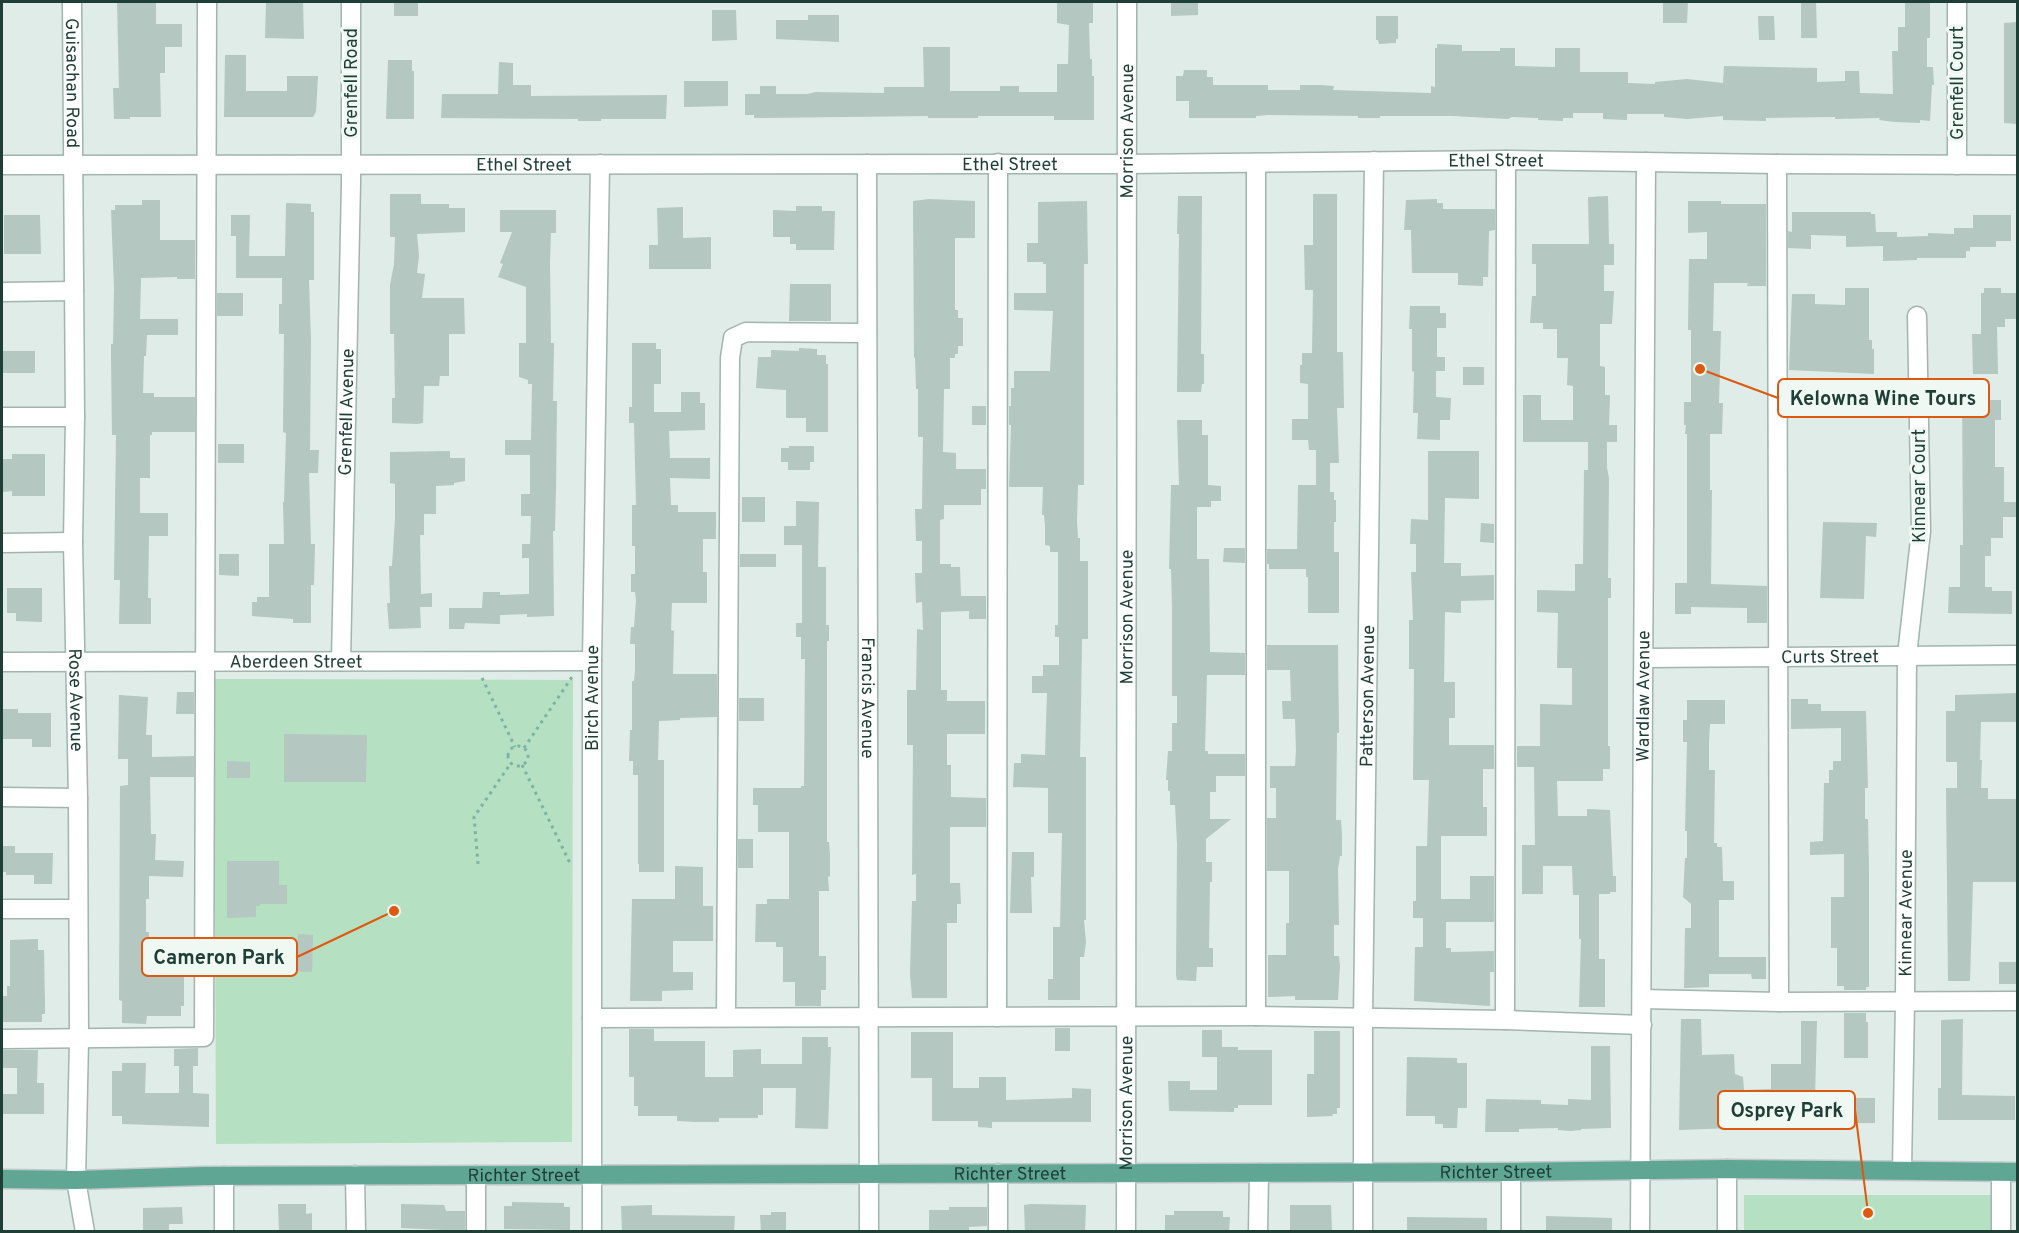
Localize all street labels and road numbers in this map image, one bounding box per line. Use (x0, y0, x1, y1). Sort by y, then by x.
street label: Guisachan Road (59, 18, 83, 148)
street label: Grenfell Court (1947, 26, 1970, 140)
street label: Grenfell Road (341, 28, 364, 138)
street label: Morrison Avenue (1117, 63, 1140, 199)
street label: Ethel Street (1448, 150, 1544, 174)
street label: Ethel Street (476, 154, 572, 178)
street label: Ethel Street (962, 154, 1058, 177)
street label: Grenfell Avenue (335, 348, 361, 476)
street label: Kinnear Court (1909, 429, 1932, 543)
street label: Morrison Avenue (1116, 549, 1140, 685)
street label: Patterson Avenue (1356, 625, 1381, 767)
street label: Wardlaw Avenue (1633, 630, 1656, 762)
street label: Francis Avenue (855, 637, 878, 759)
street label: Birch Avenue (582, 645, 605, 751)
street label: Curts Street (1781, 646, 1879, 670)
street label: Rose Avenue (62, 648, 87, 752)
street label: Aberdeen Street (229, 651, 363, 675)
street label: Kinnear Avenue (1895, 849, 1919, 977)
street label: Morrison Avenue (1116, 1035, 1139, 1171)
street label: Richter Street (1439, 1161, 1553, 1185)
street label: Richter Street (953, 1163, 1066, 1187)
street label: Richter Street (467, 1165, 580, 1188)

